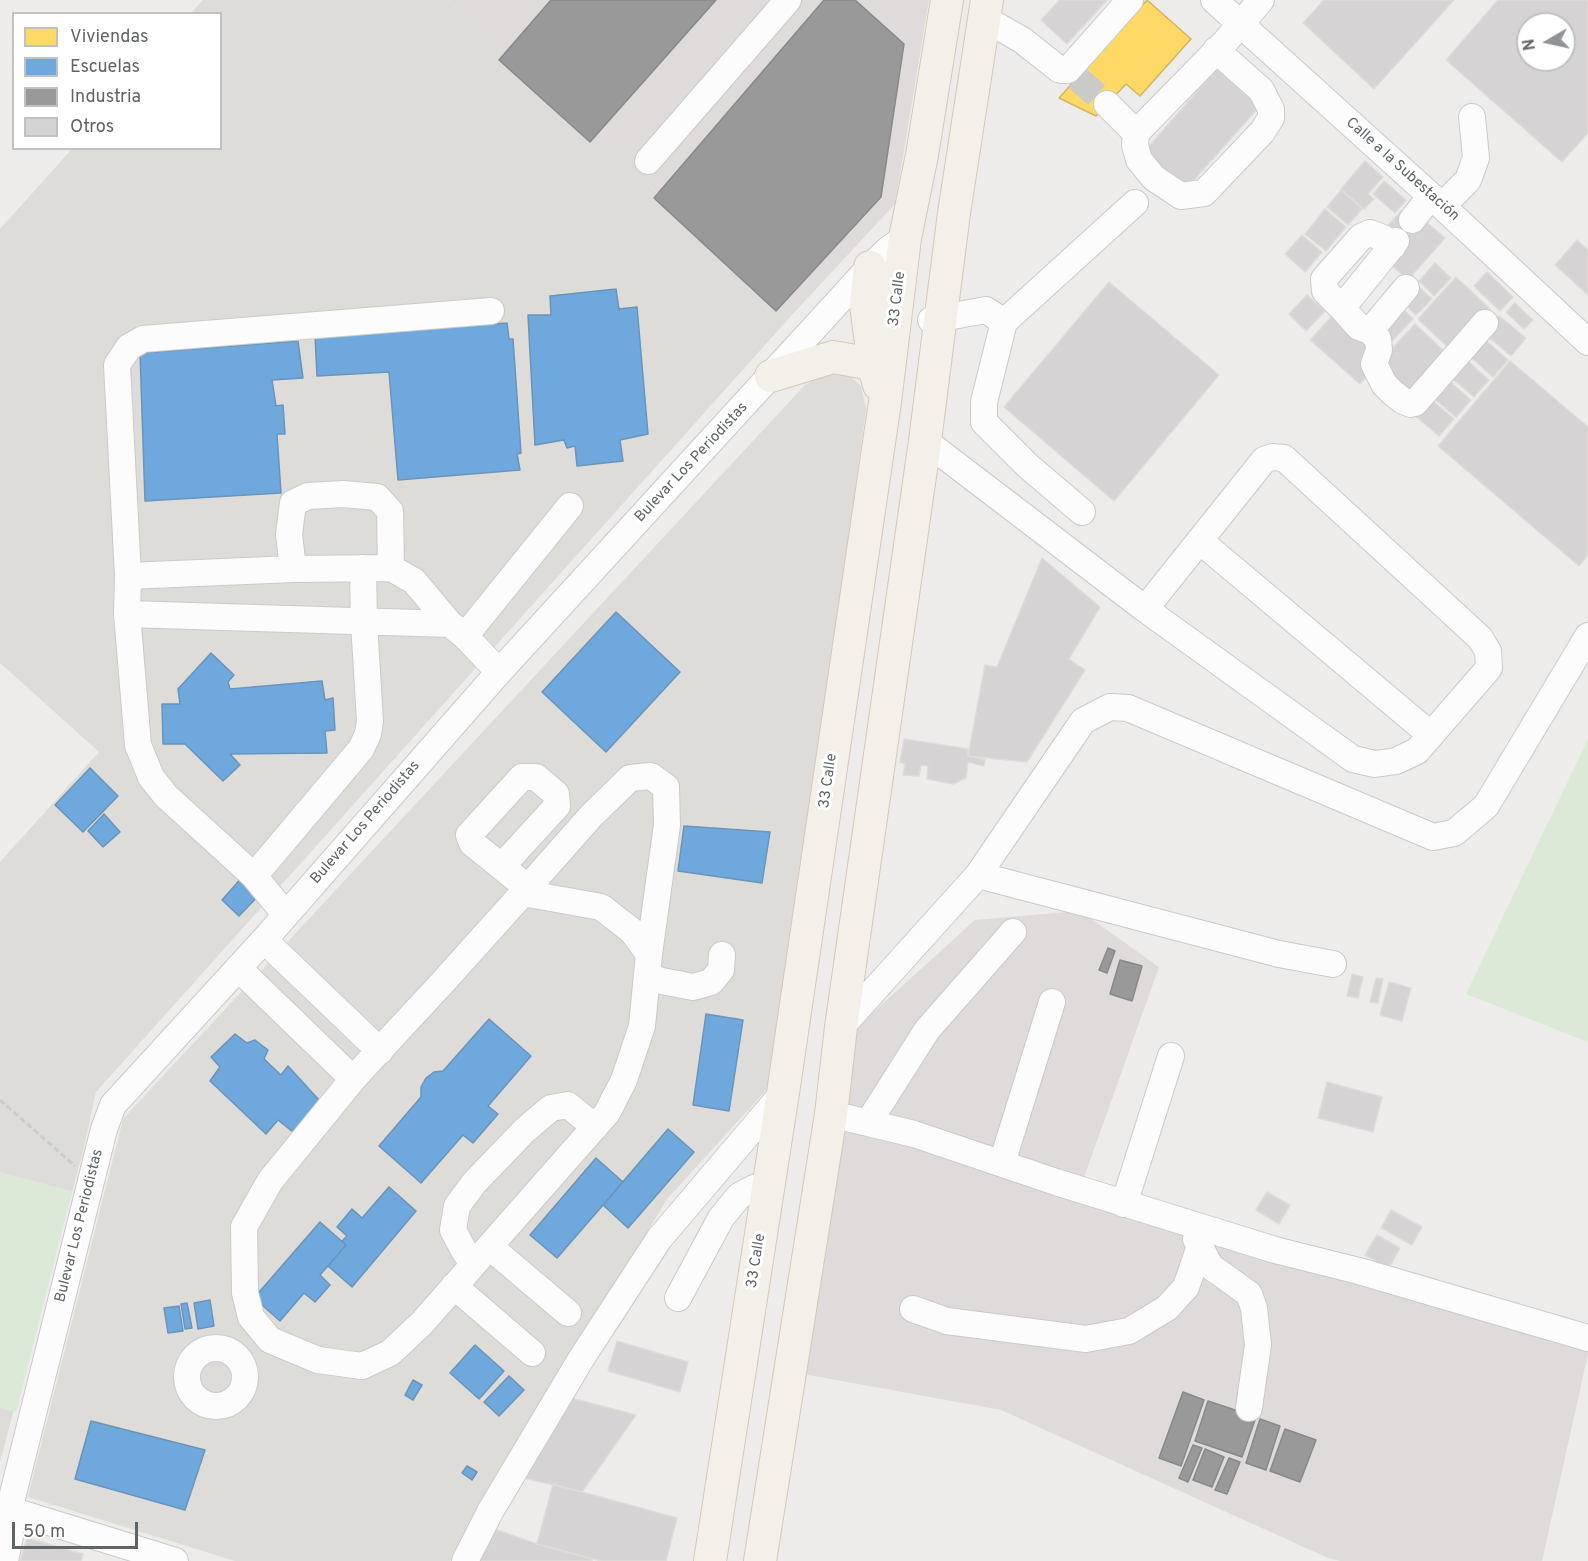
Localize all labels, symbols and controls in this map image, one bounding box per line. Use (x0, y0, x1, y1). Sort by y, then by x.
legend (12, 12, 222, 150)
north arrow (1516, 12, 1576, 72)
text: Viviendas (70, 26, 148, 49)
text: N (1519, 37, 1541, 52)
text: Escuelas (70, 56, 140, 79)
text: Industria (70, 86, 141, 109)
street label: Calle a la Subestación (1342, 114, 1462, 226)
text: Otros (70, 116, 114, 139)
street label: 33 Calle (886, 271, 910, 327)
street label: Bulevar Los Periodistas (632, 399, 752, 527)
street label: 33 Calle (816, 752, 842, 810)
street label: Bulevar Los Periodistas (308, 758, 424, 888)
street label: Bulevar Los Periodistas (52, 1147, 108, 1305)
street label: 33 Calle (744, 1232, 770, 1290)
scale bar (15, 1510, 141, 1548)
text: 50 m (23, 1521, 65, 1544)

